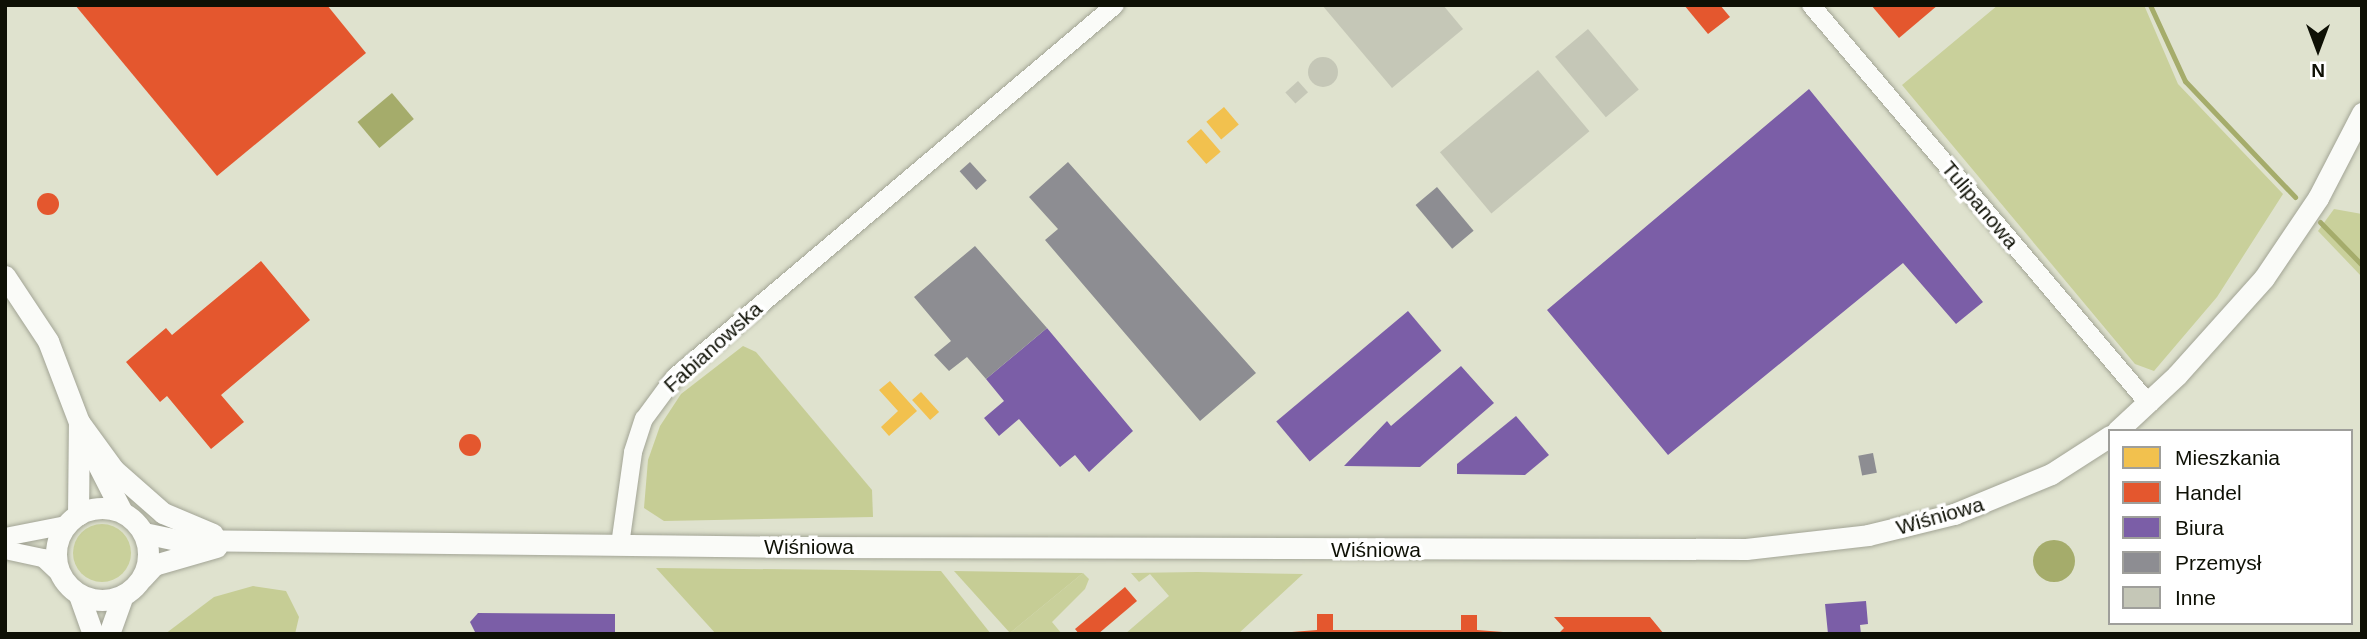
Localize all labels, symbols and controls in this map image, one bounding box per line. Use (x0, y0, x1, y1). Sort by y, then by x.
north arrow (2283, 14, 2353, 84)
text: N (2311, 60, 2325, 81)
street label: Tulipanowa (1936, 156, 2024, 254)
street label: Fabianowska (659, 296, 767, 398)
legend (2108, 429, 2353, 625)
text: Mieszkania (2175, 446, 2280, 469)
text: Handel (2175, 481, 2242, 504)
street label: Wiśniowa (1893, 492, 1987, 540)
text: Biura (2175, 516, 2224, 539)
street label: Wiśniowa (764, 534, 854, 560)
street label: Wiśniowa (1331, 537, 1421, 563)
text: Przemysł (2175, 551, 2261, 574)
text: Inne (2175, 586, 2216, 609)

